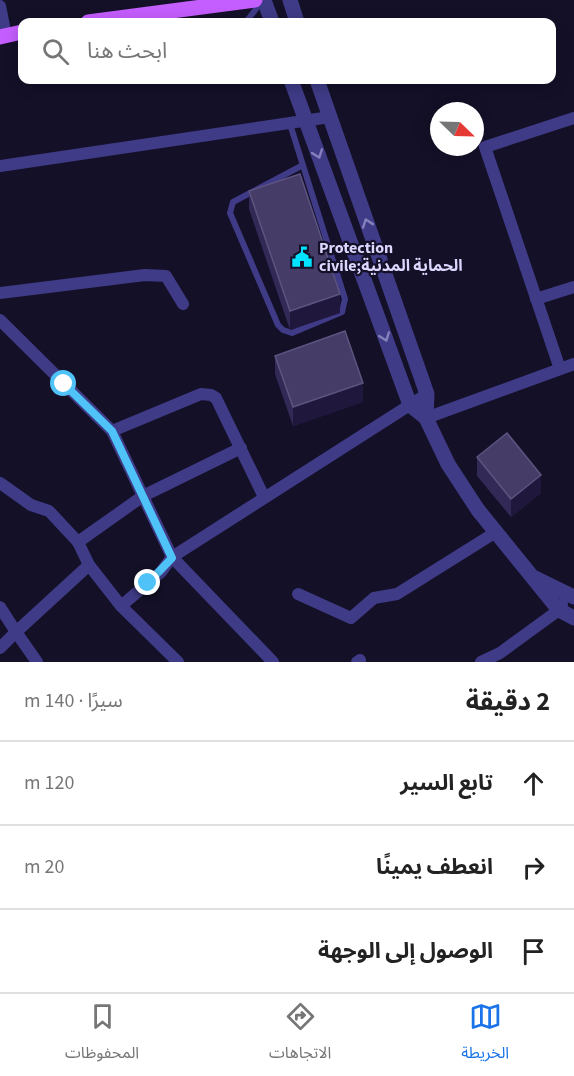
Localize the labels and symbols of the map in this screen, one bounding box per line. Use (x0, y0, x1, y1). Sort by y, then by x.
north arrow (430, 102, 484, 156)
one-way arrow (310, 149, 323, 159)
one-way arrow (362, 218, 375, 229)
place label: Protection civile;الحماية المدنية (319, 237, 463, 277)
public building icon: Protection civile;الحماية المدنية (290, 245, 314, 269)
one-way arrow (378, 332, 391, 342)
route start (50, 370, 76, 396)
route end (134, 569, 160, 595)

